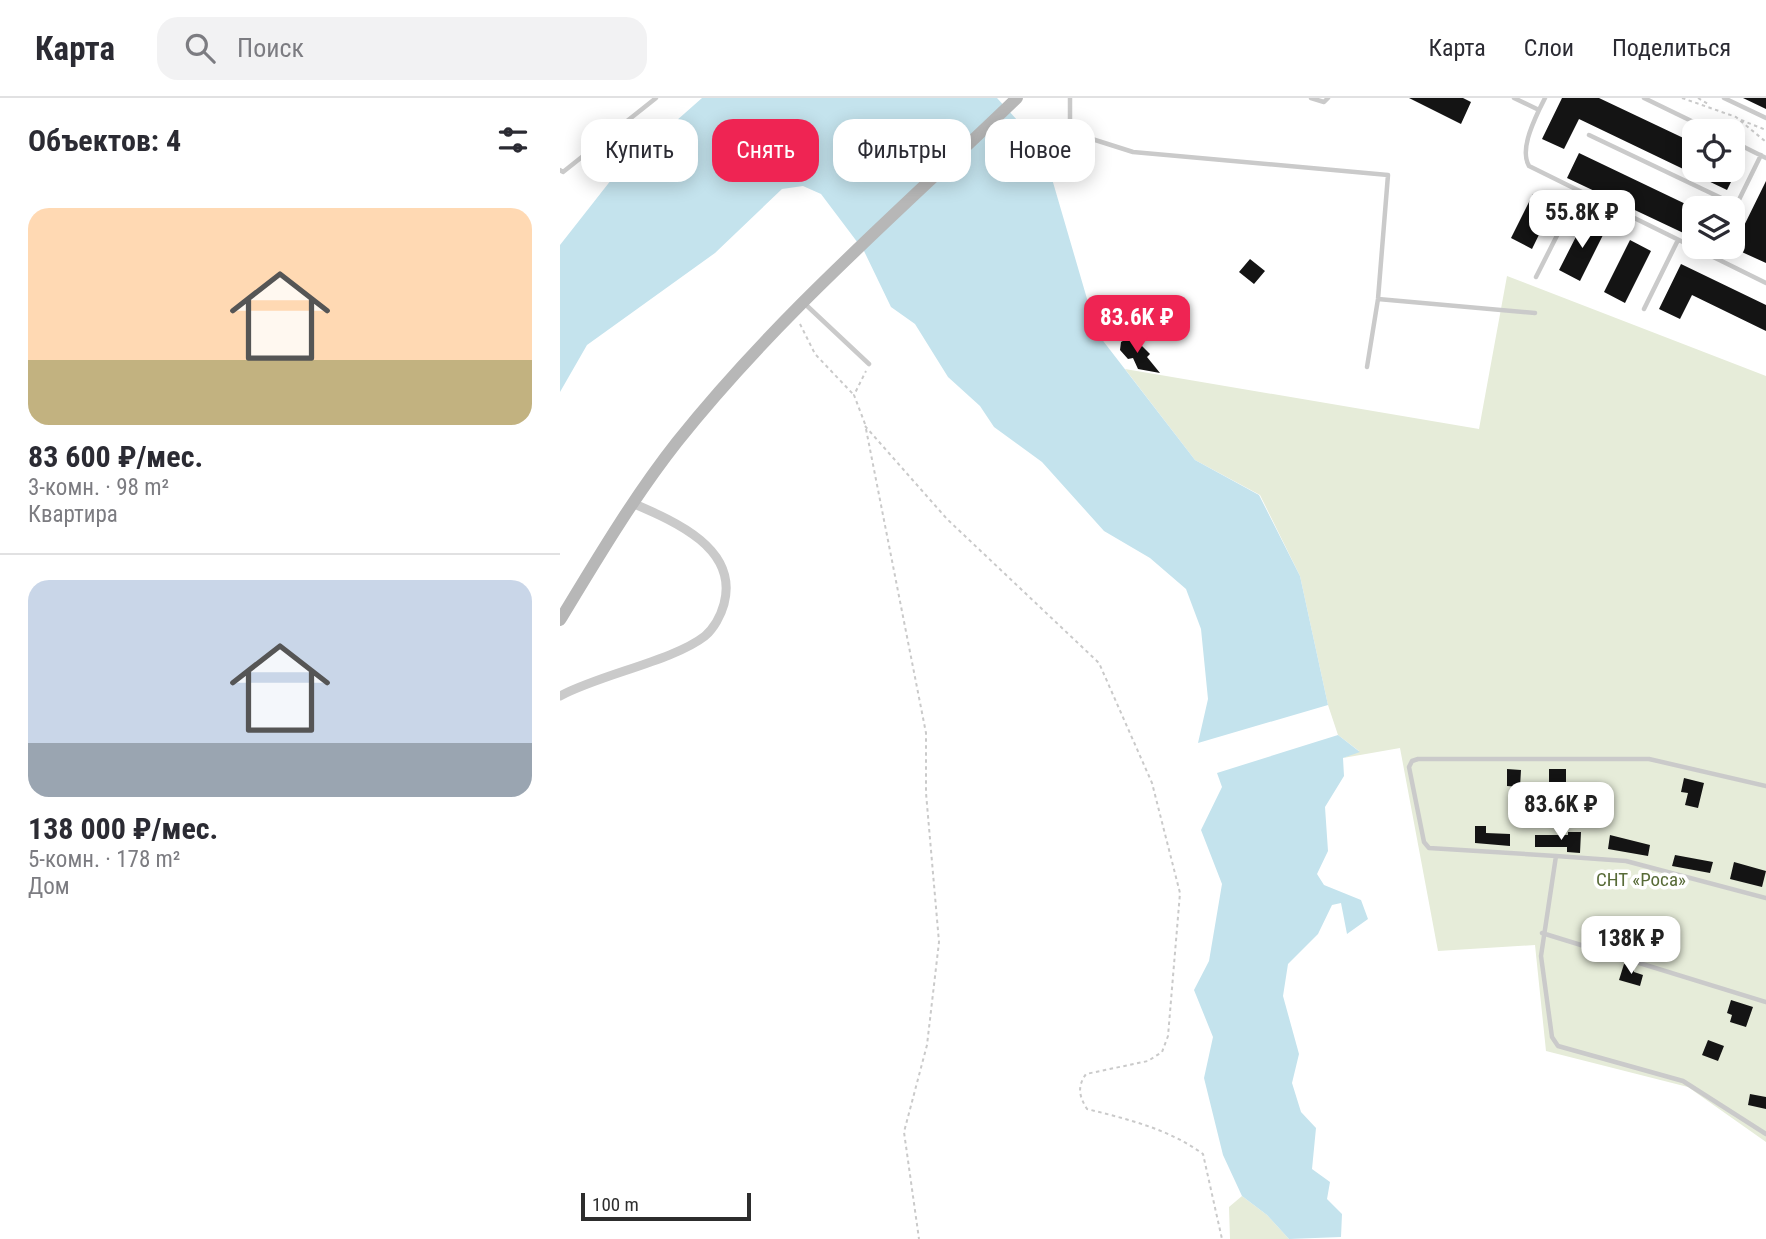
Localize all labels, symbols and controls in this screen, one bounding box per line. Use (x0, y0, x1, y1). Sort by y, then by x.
search box (157, 17, 647, 80)
text: Карта (35, 29, 115, 68)
icon: search (181, 29, 219, 67)
text: Поиск (237, 33, 304, 63)
text: Карта (1428, 34, 1486, 62)
text: Слои (1524, 34, 1574, 62)
text: Поделиться (1612, 34, 1731, 62)
chip: Купить (581, 119, 698, 182)
chip: Снять (712, 119, 819, 182)
chip: Фильтры (833, 119, 971, 182)
chip: Новое (985, 119, 1095, 182)
map controls (1682, 119, 1745, 259)
button: locate (1682, 119, 1745, 182)
icon: filters (494, 121, 532, 159)
text: Объектов: 4 (28, 123, 181, 158)
pin: 55.8K ₽ (1517, 190, 1647, 250)
button: layers (1682, 196, 1745, 259)
text: 55.8K ₽ (1545, 199, 1619, 226)
icon: home (217, 253, 343, 379)
pin: 83.6K ₽ (1072, 296, 1202, 355)
text: 83.6K ₽ (1100, 304, 1174, 331)
text: 83 600 ₽/мес. (28, 439, 203, 474)
text: 3-комн. · 98 m² (28, 474, 169, 501)
text: Квартира (28, 501, 118, 528)
icon: home (217, 625, 343, 751)
pin: 83.6K ₽ (1496, 782, 1626, 842)
text: 83.6K ₽ (1524, 791, 1598, 818)
text: 138 000 ₽/мес. (28, 811, 218, 846)
text: 5-комн. · 178 m² (28, 846, 180, 873)
park label: СНТ «Роса» (1596, 868, 1686, 891)
text: Дом (28, 873, 70, 900)
pin: 138K ₽ (1574, 916, 1688, 976)
text: 138K ₽ (1597, 925, 1665, 952)
scale bar (581, 1190, 751, 1222)
text: 100 m (592, 1193, 639, 1216)

